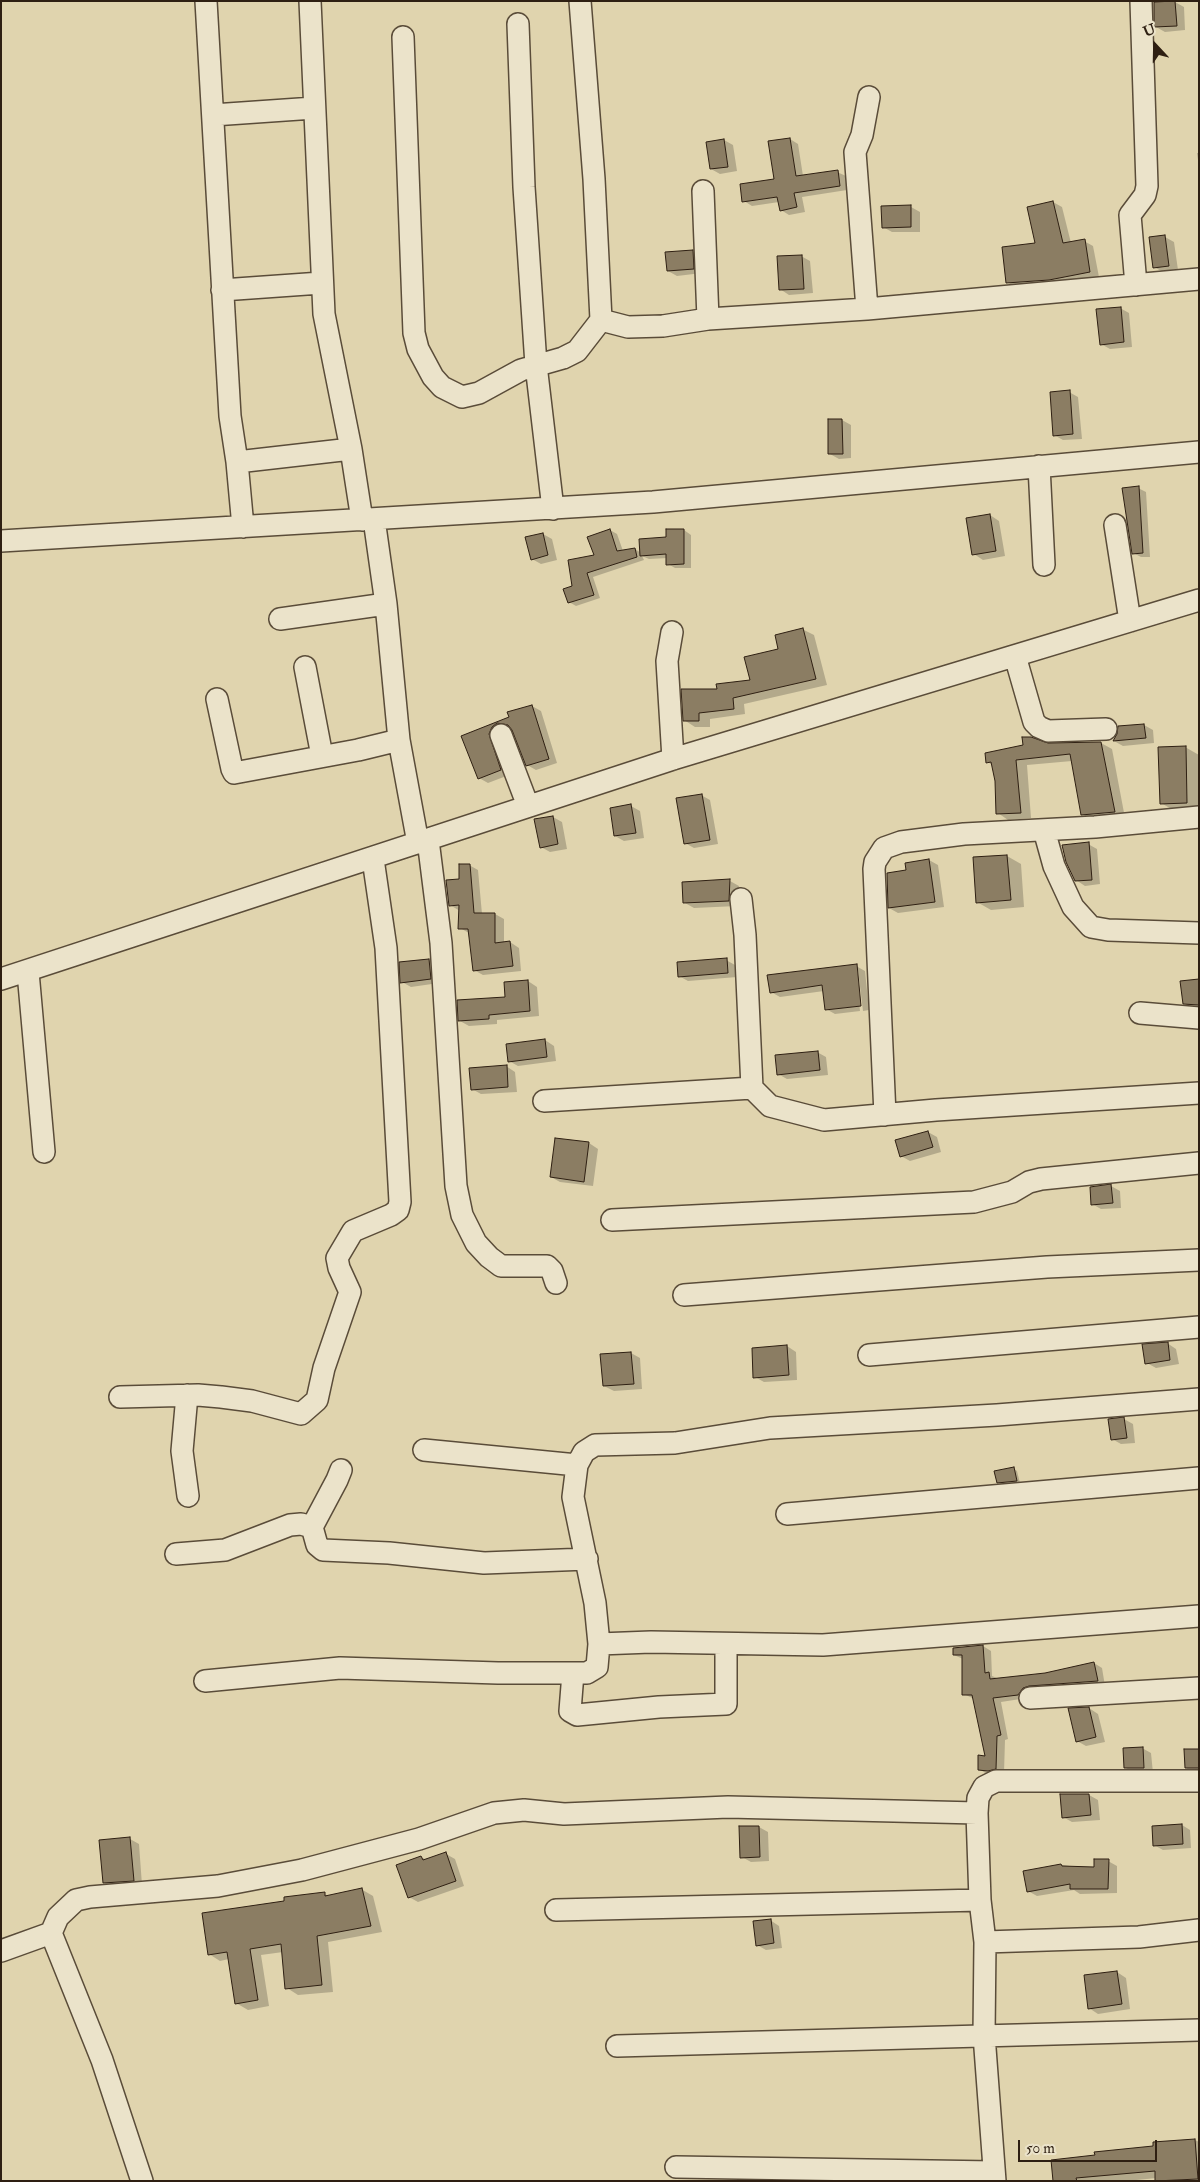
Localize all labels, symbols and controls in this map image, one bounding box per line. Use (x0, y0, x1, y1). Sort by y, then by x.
north arrow (1130, 20, 1180, 70)
text: U (1141, 20, 1158, 41)
scale bar (1020, 2130, 1159, 2162)
text: 50 m (1026, 2139, 1055, 2158)

